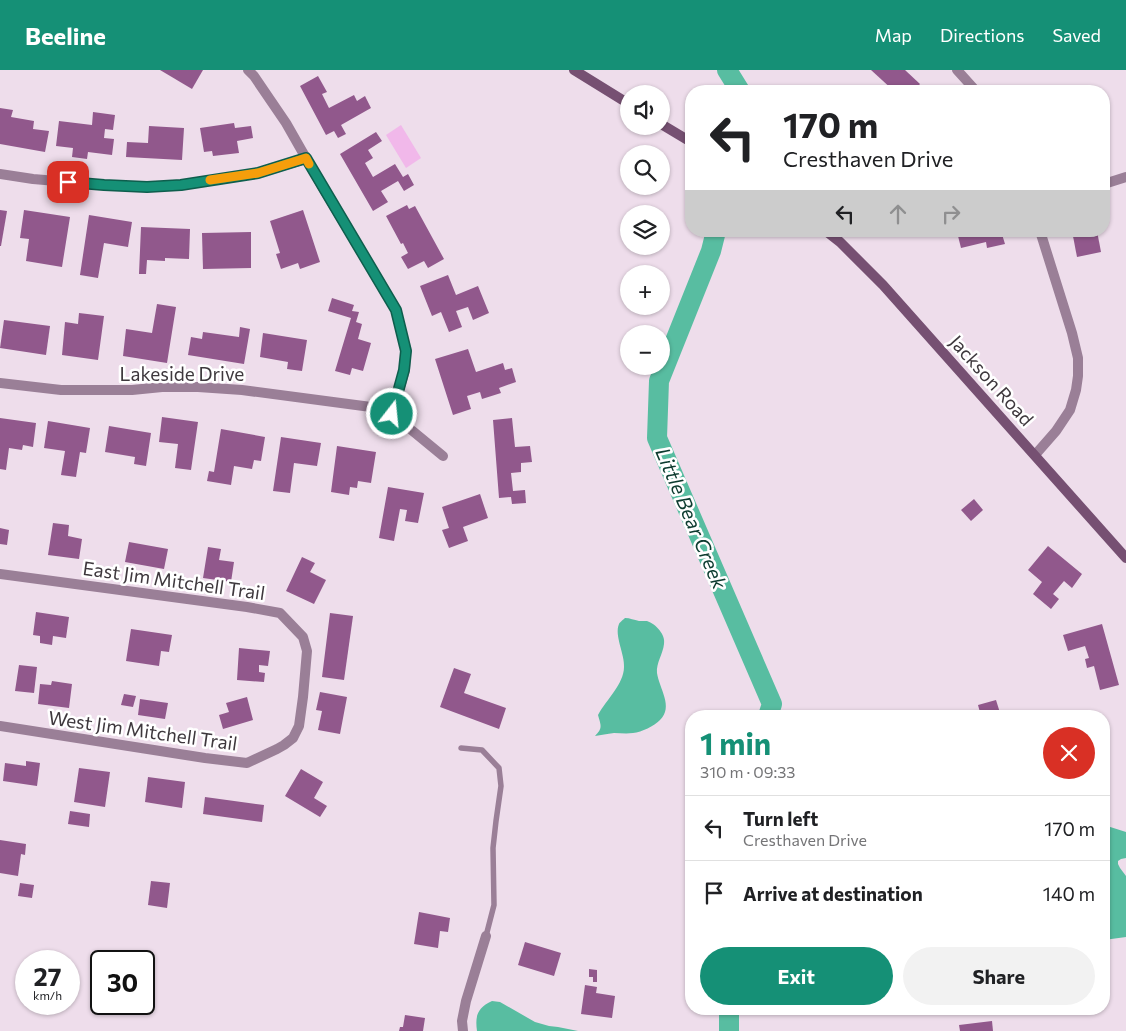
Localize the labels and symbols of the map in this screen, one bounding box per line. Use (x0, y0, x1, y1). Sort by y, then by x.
pin (47, 161, 89, 203)
street label: Jackson Road (945, 330, 1039, 430)
street label: Lakeside Drive (120, 362, 244, 385)
position arrow (365, 387, 417, 439)
water label: Little Bear Creek (651, 444, 733, 593)
street label: East Jim Mitchell Trail (81, 556, 267, 604)
street label: West Jim Mitchell Trail (47, 705, 239, 755)
speed limit sign: 30 (90, 950, 155, 1015)

